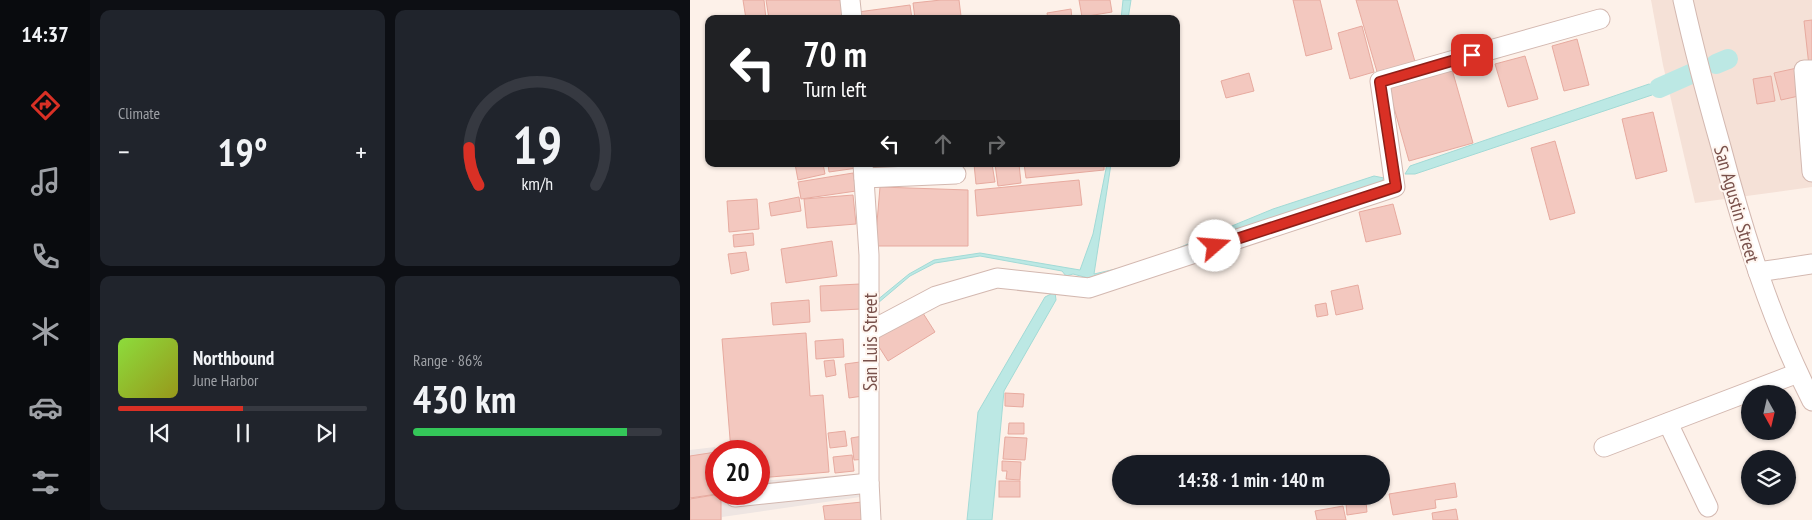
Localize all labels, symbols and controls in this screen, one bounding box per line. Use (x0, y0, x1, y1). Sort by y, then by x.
text: 14:37 (21, 20, 69, 48)
text: 70 m (803, 31, 867, 77)
pin (1451, 34, 1493, 76)
icon: left (720, 35, 785, 100)
icon: arrive (1458, 41, 1486, 69)
text: Turn left (803, 75, 867, 103)
icon: directions (28, 88, 63, 123)
text: Climate (118, 103, 160, 123)
text: 19 (513, 111, 562, 178)
text: 19° (217, 127, 268, 176)
icon: left (876, 130, 904, 158)
icon: ahead (929, 130, 957, 158)
icon: right (982, 130, 1010, 158)
text: − (118, 133, 130, 170)
text: + (355, 133, 367, 170)
street label: San Agustin Street (1709, 143, 1765, 266)
icon: music (28, 164, 63, 199)
text: km/h (522, 172, 553, 195)
position arrow (1188, 219, 1240, 271)
icon: phone (28, 239, 63, 274)
street label: San Luis Street (858, 292, 882, 391)
icon: climate (28, 314, 63, 349)
text: Northbound (193, 346, 274, 370)
text: Range · 86% (413, 350, 482, 370)
text: June Harbor (193, 370, 258, 390)
text: 430 km (413, 374, 516, 423)
north arrow (1741, 385, 1796, 440)
map controls (1741, 385, 1796, 505)
icon: car (28, 390, 63, 425)
icon: previous (146, 419, 174, 447)
icon: pause (229, 419, 257, 447)
icon: next (312, 419, 340, 447)
speed limit sign: 20 (705, 440, 770, 505)
button: layers (1741, 450, 1796, 505)
icon: filters (28, 465, 63, 500)
text: 14:38 · 1 min · 140 m (1178, 468, 1324, 492)

